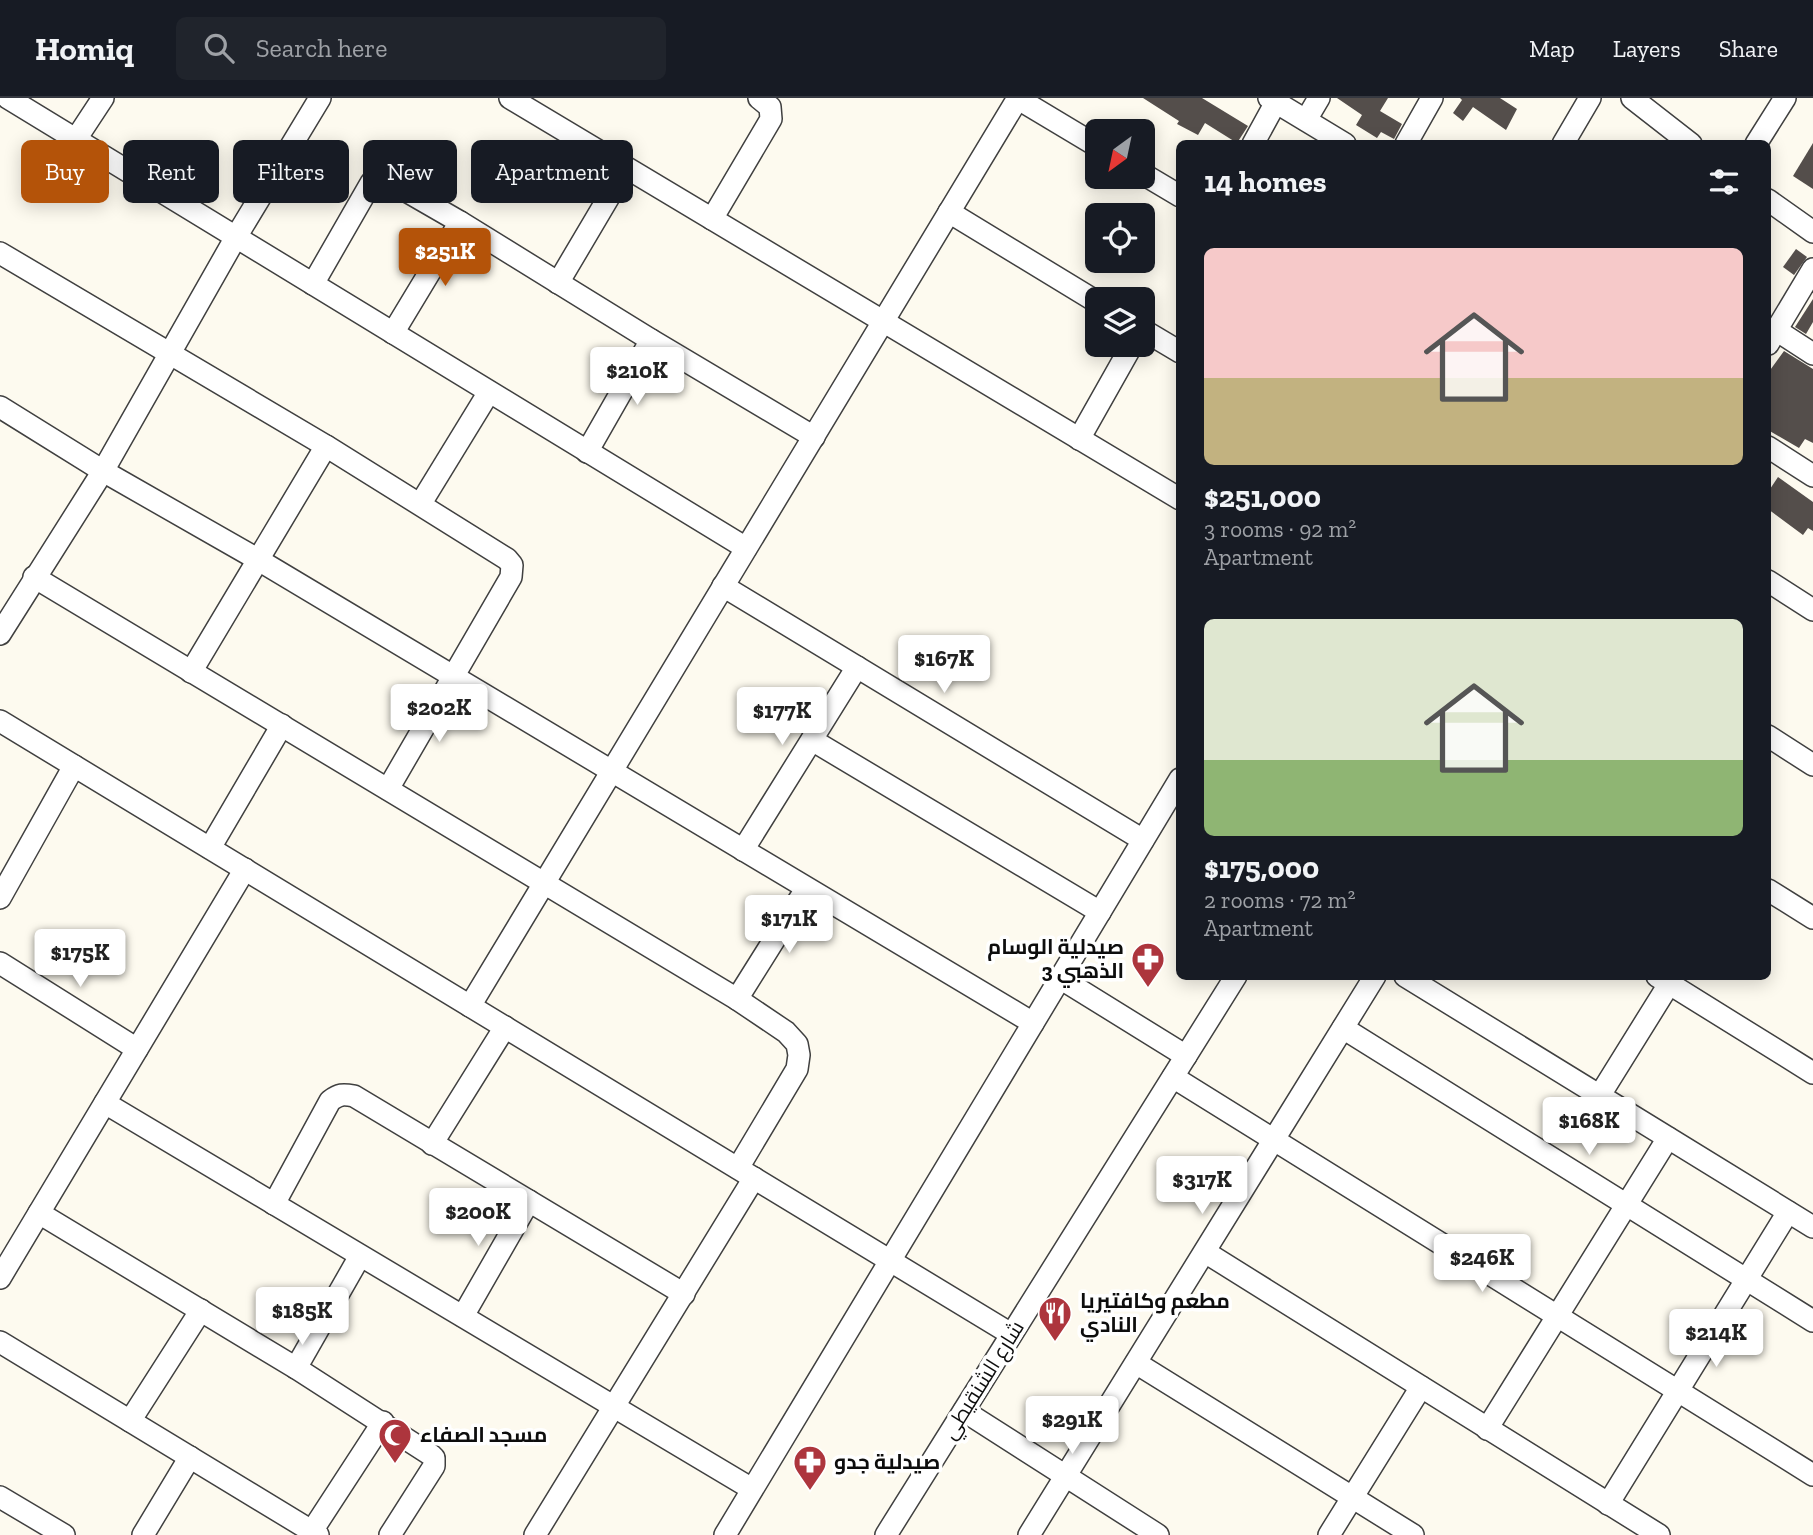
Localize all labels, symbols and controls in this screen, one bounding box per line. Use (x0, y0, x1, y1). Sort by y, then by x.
search box (176, 17, 666, 80)
text: Homiq (35, 29, 134, 68)
icon: search (200, 29, 238, 67)
text: Search here (256, 32, 387, 64)
text: Map (1529, 34, 1575, 63)
text: Layers (1613, 34, 1681, 63)
text: Share (1719, 34, 1778, 63)
north arrow (1085, 119, 1155, 189)
map controls (1085, 119, 1155, 357)
chip: Buy (21, 140, 109, 203)
chip: Rent (123, 140, 219, 203)
chip: Filters (233, 140, 349, 203)
chip: New (363, 140, 457, 203)
chip: Apartment (471, 140, 633, 203)
icon: filters (1705, 163, 1743, 201)
text: 14 homes (1204, 164, 1327, 200)
button: locate (1085, 203, 1155, 273)
pin: $251K (396, 228, 494, 288)
text: $251K (415, 237, 475, 265)
button: layers (1085, 287, 1155, 357)
icon: home (1411, 294, 1537, 420)
pin: $210K (588, 348, 686, 407)
text: $210K (606, 356, 668, 384)
text: $251,000 (1204, 479, 1321, 515)
text: 3 rooms · 92 m² (1204, 515, 1356, 543)
text: Apartment (1204, 543, 1313, 571)
pin: $167K (895, 636, 993, 695)
text: $167K (914, 644, 974, 672)
icon: home (1411, 665, 1537, 791)
pin: $202K (390, 684, 488, 744)
pin: $177K (733, 688, 831, 747)
text: $202K (407, 693, 471, 721)
text: $177K (753, 696, 811, 724)
text: $175,000 (1204, 850, 1319, 886)
text: 2 rooms · 72 m² (1204, 886, 1355, 914)
pin: $171K (740, 896, 838, 955)
text: $171K (761, 904, 817, 932)
text: Apartment (1204, 914, 1313, 942)
pin: $175K (31, 930, 129, 989)
place label: صيدلية الوسام الذهبي 3 (987, 934, 1124, 988)
text: $175K (50, 938, 110, 966)
pharmacy icon: صيدلية الوسام الذهبي 3 (1129, 940, 1167, 989)
pin: $168K (1540, 1098, 1638, 1157)
text: $168K (1559, 1106, 1619, 1134)
pin: $317K (1153, 1156, 1251, 1216)
text: $317K (1172, 1165, 1232, 1193)
pin: $200K (429, 1188, 527, 1248)
text: $200K (445, 1197, 511, 1225)
pin: $246K (1433, 1234, 1531, 1294)
text: $246K (1450, 1243, 1514, 1271)
pin: $185K (253, 1288, 351, 1347)
place label: مطعم وكافتيريا النادي (1080, 1288, 1230, 1342)
restaurant icon: مطعم وكافتيريا النادي (1036, 1294, 1074, 1343)
text: $185K (272, 1296, 332, 1324)
pin: $214K (1667, 1310, 1765, 1369)
street label: شارع الشنقيطي (936, 1316, 1032, 1446)
text: $214K (1685, 1318, 1747, 1346)
pin: $291K (1023, 1396, 1121, 1456)
text: $291K (1042, 1405, 1102, 1433)
mosque icon: مسجد الصفاء (376, 1416, 414, 1465)
place label: مسجد الصفاء (420, 1422, 547, 1447)
pharmacy icon: صيدلية جدو (791, 1443, 829, 1492)
place label: صيدلية جدو (834, 1449, 940, 1475)

